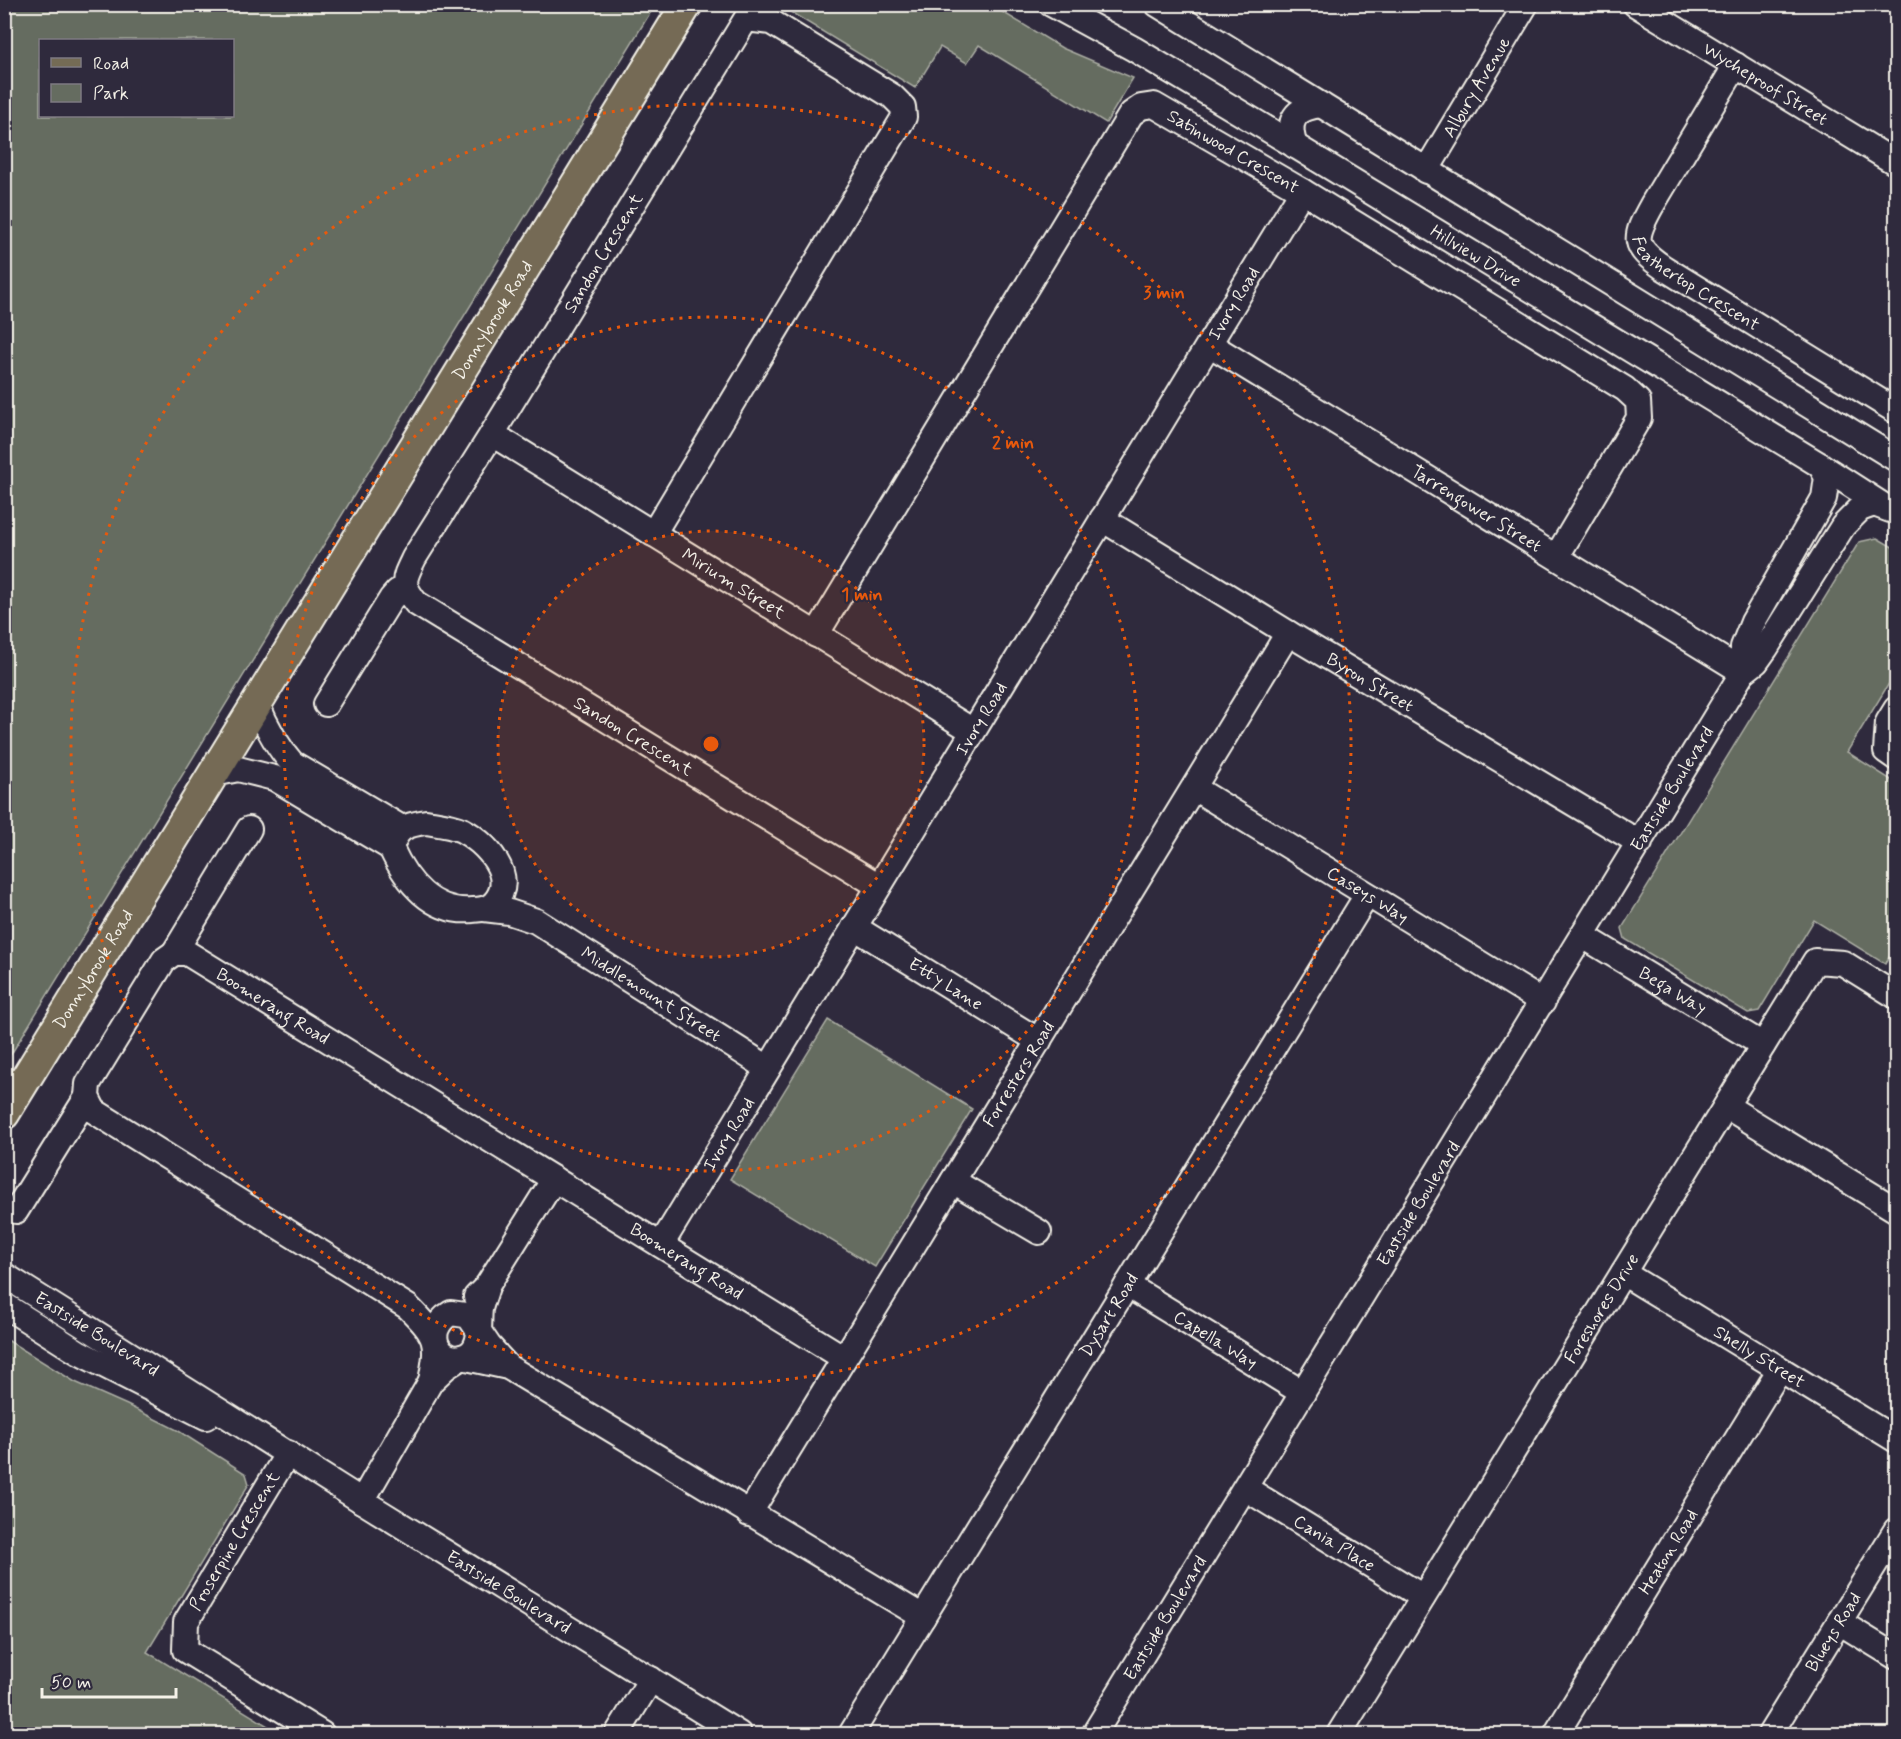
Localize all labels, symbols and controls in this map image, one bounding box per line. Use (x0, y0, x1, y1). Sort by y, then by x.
street label: Albury Avenue (1438, 33, 1517, 142)
street label: Wycheproof Street (1698, 37, 1832, 132)
legend (39, 39, 234, 117)
text: Road (93, 52, 129, 76)
text: Park (93, 82, 129, 106)
street label: Satinwood Crescent (1163, 104, 1303, 200)
street label: Sandon Crescent (559, 189, 649, 318)
street label: Hillview Drive (1425, 220, 1526, 294)
street label: Feathertop Crescent (1625, 235, 1764, 337)
street label: Donnybrook Road (447, 256, 539, 385)
street label: Ivory Road (1203, 263, 1266, 345)
text: 3 min (1143, 281, 1185, 305)
text: 2 min (992, 431, 1034, 455)
street label: Tarrengower Street (1406, 460, 1546, 559)
street label: Mirium Street (677, 543, 790, 625)
text: 1 min (841, 583, 883, 607)
street label: Byron Street (1322, 648, 1418, 718)
street label: Ivory Road (950, 678, 1013, 760)
street label: Sandon Crescent (569, 691, 697, 783)
street label: Eastside Boulevard (1625, 722, 1720, 856)
centre of rings (701, 734, 721, 754)
street label: Caseys Way (1322, 861, 1413, 930)
street label: Donnybrook Road (48, 905, 140, 1034)
street label: Middlemount Street (576, 941, 726, 1048)
street label: Etty Lane (904, 952, 987, 1017)
street label: Bega Way (1634, 961, 1711, 1021)
street label: Boomerang Road (211, 963, 334, 1051)
street label: Forresters Road (978, 1017, 1061, 1132)
street label: Ivory Road (698, 1093, 761, 1176)
street label: Eastside Boulevard (1372, 1137, 1467, 1271)
street label: Boomerang Road (625, 1218, 747, 1306)
street label: Foreshores Drive (1559, 1249, 1645, 1368)
street label: Dysart Road (1075, 1269, 1145, 1362)
street label: Eastside Boulevard (30, 1286, 163, 1383)
street label: Capella Way (1169, 1305, 1262, 1375)
street label: Shelly Street (1709, 1320, 1809, 1394)
street label: Proserpine Crescent (184, 1467, 286, 1615)
street label: Heaton Road (1633, 1505, 1704, 1599)
street label: Cania Place (1289, 1509, 1379, 1578)
street label: Eastside Boulevard (441, 1545, 575, 1640)
street label: Eastside Boulevard (1118, 1551, 1213, 1685)
street label: Blueys Road (1800, 1588, 1868, 1677)
scale bar (42, 1661, 176, 1699)
text: 50 m (51, 1671, 91, 1695)

